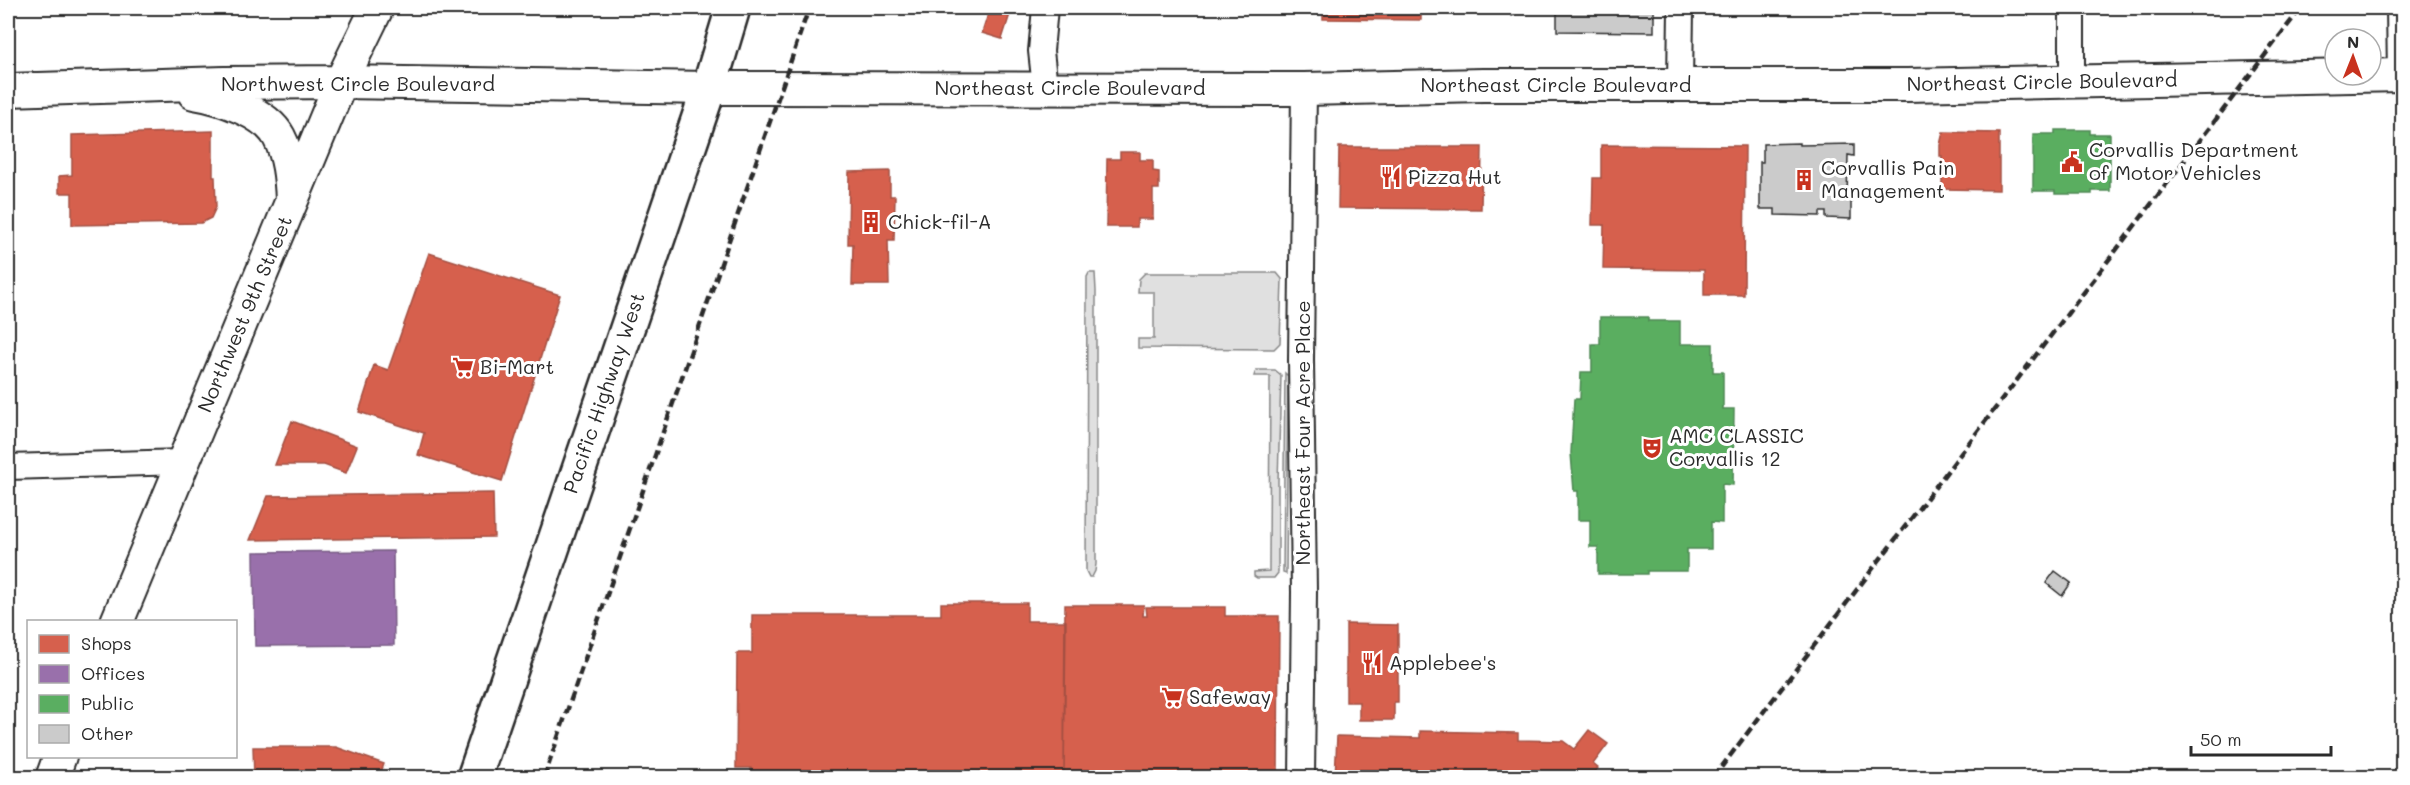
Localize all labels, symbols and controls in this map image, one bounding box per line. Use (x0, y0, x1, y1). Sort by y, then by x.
north arrow (2323, 27, 2383, 87)
text: N (2347, 31, 2360, 52)
street label: Northeast Circle Boulevard (1906, 66, 2178, 96)
street label: Northwest Circle Boulevard (221, 70, 495, 96)
street label: Northeast Circle Boulevard (1421, 71, 1691, 97)
street label: Northeast Circle Boulevard (935, 74, 1205, 100)
place label: Corvallis Department of Motor Vehicles (2089, 136, 2298, 185)
public building icon: Corvallis Department of Motor Vehicles (2060, 150, 2084, 174)
place label: Corvallis Pain Management (1821, 154, 1954, 203)
place label: Pizza Hut (1408, 163, 1501, 189)
restaurant icon: Pizza Hut (1379, 165, 1403, 189)
building icon: Corvallis Pain Management (1792, 168, 1816, 192)
place label: Chick-fil-A (888, 208, 992, 234)
building icon: Chick-fil-A (859, 210, 883, 234)
street label: Northwest 9th Street (191, 211, 297, 416)
street label: Pacific Highway West (556, 289, 650, 497)
street label: Northeast Four Acre Place (1289, 300, 1315, 566)
place label: Bi-Mart (480, 353, 554, 379)
supermarket icon: Bi-Mart (451, 355, 475, 379)
place label: AMC CLASSIC Corvallis 12 (1669, 422, 1804, 471)
theatre icon: AMC CLASSIC Corvallis 12 (1640, 436, 1664, 460)
legend (27, 620, 237, 758)
text: Shops (81, 631, 132, 655)
place label: Applebee's (1389, 649, 1497, 675)
restaurant icon: Applebee's (1360, 651, 1384, 675)
text: Offices (81, 661, 145, 685)
place label: Safeway (1189, 683, 1271, 709)
supermarket icon: Safeway (1160, 685, 1184, 709)
text: Public (81, 691, 134, 715)
scale bar (2191, 719, 2330, 757)
text: Other (81, 721, 134, 745)
text: 50 m (2200, 727, 2242, 751)

